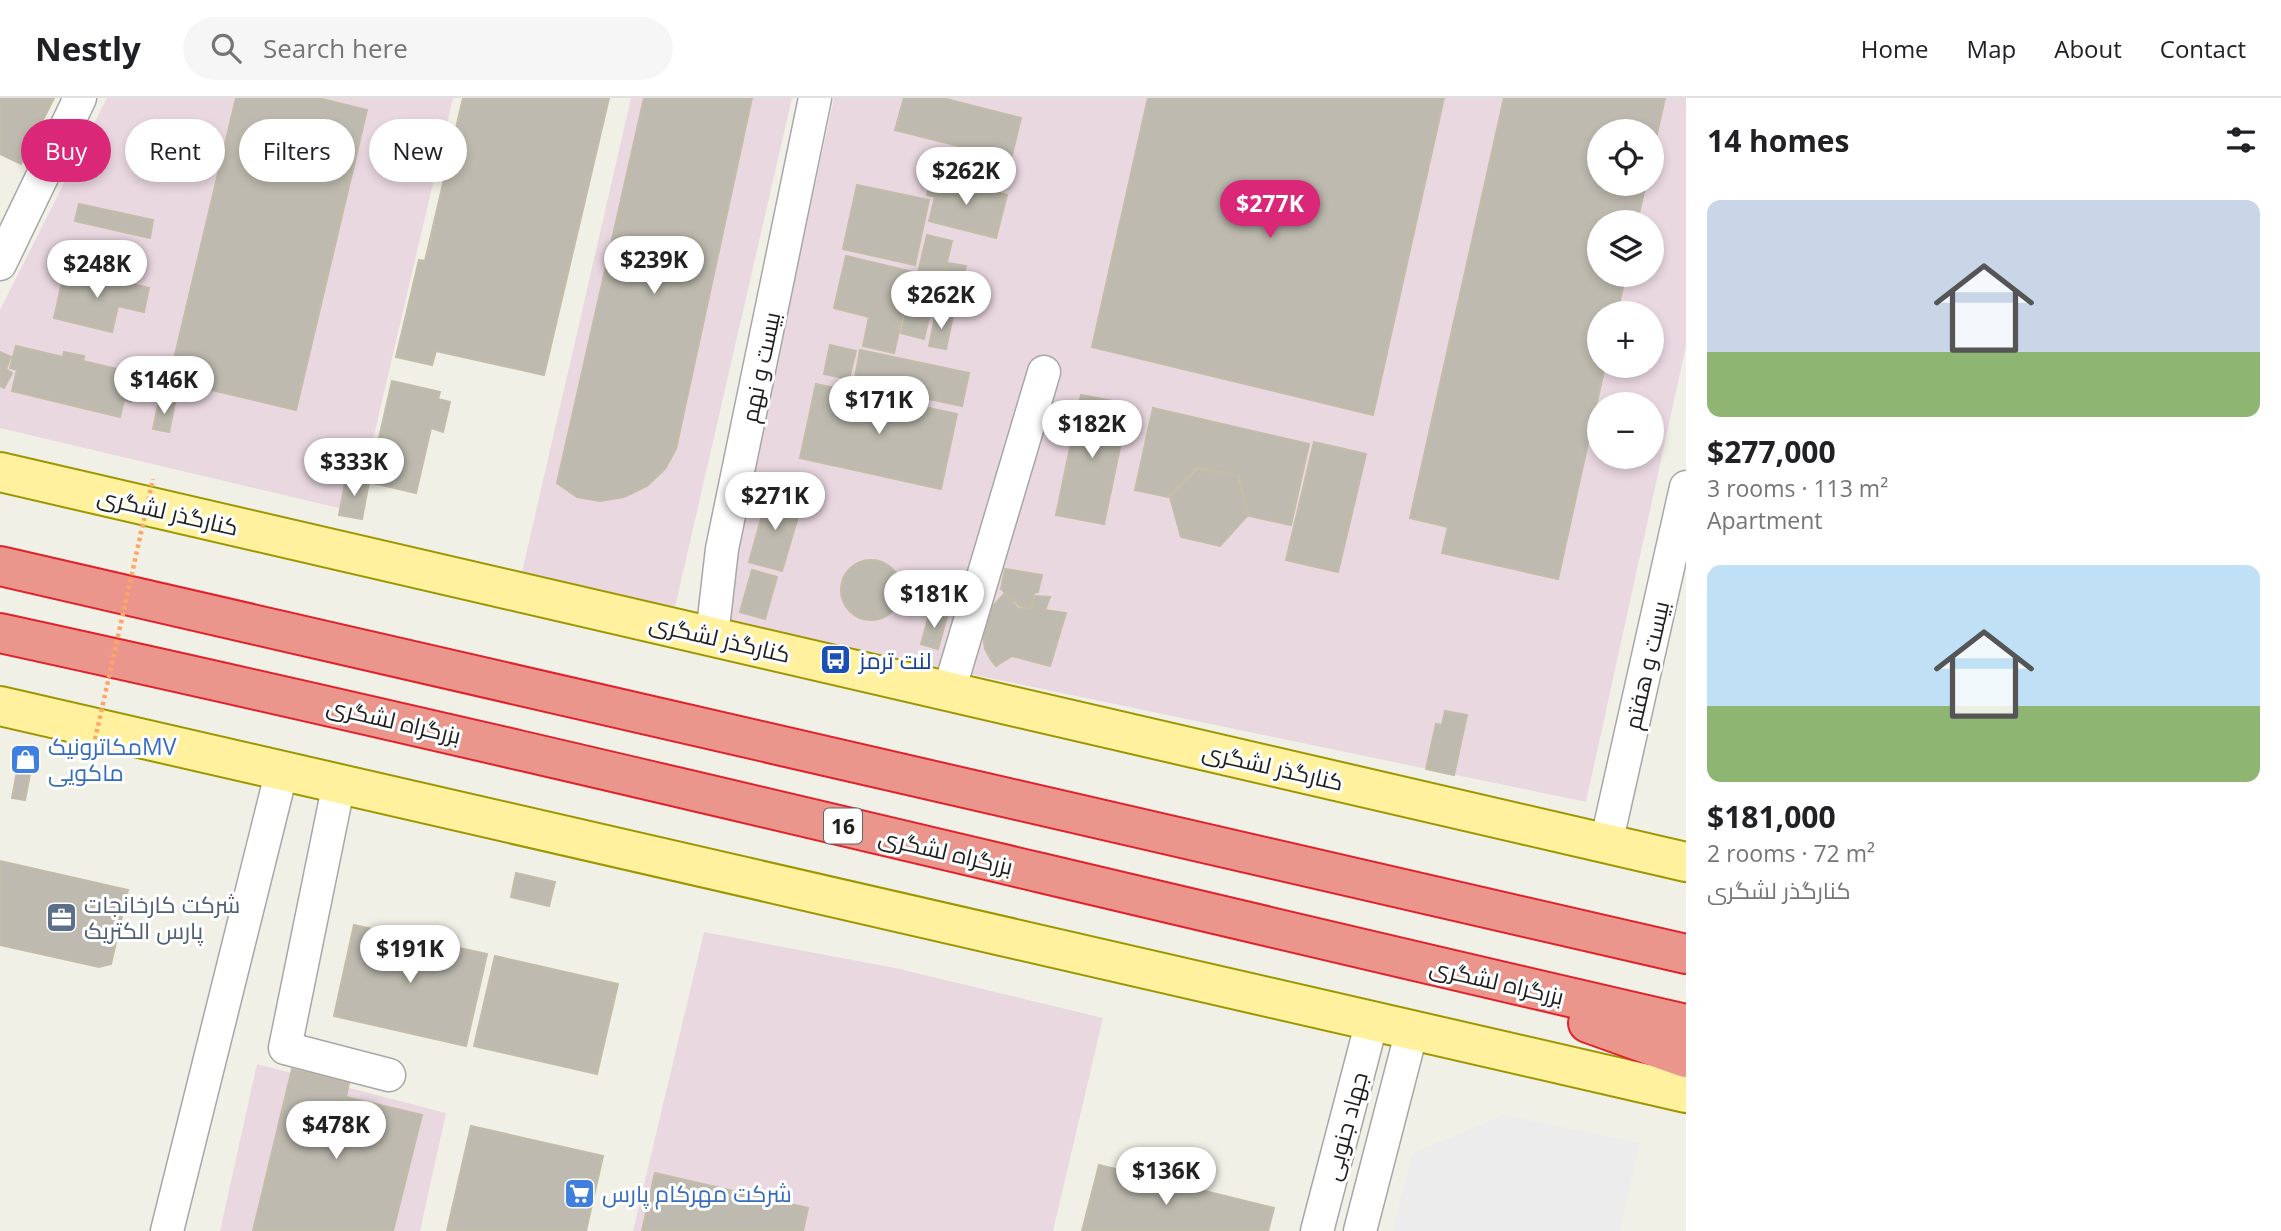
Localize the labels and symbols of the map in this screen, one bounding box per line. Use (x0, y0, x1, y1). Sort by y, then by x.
pin: $262K (917, 148, 1015, 207)
pin: $277K (1221, 180, 1319, 240)
pin: $239K (605, 236, 703, 296)
pin: $248K (48, 240, 146, 300)
pin: $262K (892, 272, 990, 331)
street label: بیست و نهم (733, 309, 788, 426)
pin: $146K (115, 356, 213, 416)
pin: $171K (830, 376, 928, 436)
pin: $182K (1043, 400, 1141, 460)
pin: $333K (305, 438, 403, 498)
pin: $271K (726, 472, 824, 532)
street label: کنارگذر لشگری (94, 479, 242, 543)
pin: $181K (885, 570, 983, 630)
street label: بیست و هفتم (1616, 598, 1677, 733)
street label: کنارگذر لشگری (646, 606, 794, 670)
bus stop icon: لنت ترمز (819, 643, 853, 677)
place label: لنت ترمز (857, 644, 932, 676)
street label: بزرگراه لشگری (324, 689, 464, 751)
place label: مکاترونیکMV ماکویی (48, 730, 177, 788)
street label: کنارگذر لشگری (1199, 734, 1347, 798)
shop icon: مکاترونیکMV ماکویی (8, 742, 42, 776)
road number: 16 (824, 808, 862, 844)
street label: بزرگراه لشگری (876, 820, 1016, 882)
place label: شرکت کارخانجات پارس الکتریک (84, 888, 240, 946)
office icon: شرکت کارخانجات پارس الکتریک (44, 900, 78, 934)
pin: $191K (361, 926, 459, 985)
street label: بزرگراه لشگری (1427, 950, 1567, 1012)
street label: جهاد جنوبی (1315, 1068, 1375, 1184)
pin: $478K (287, 1102, 385, 1161)
pin: $136K (1117, 1148, 1215, 1207)
supermarket icon: شرکت مهرکام پارس (562, 1176, 596, 1210)
place label: شرکت مهرکام پارس (602, 1177, 792, 1210)

